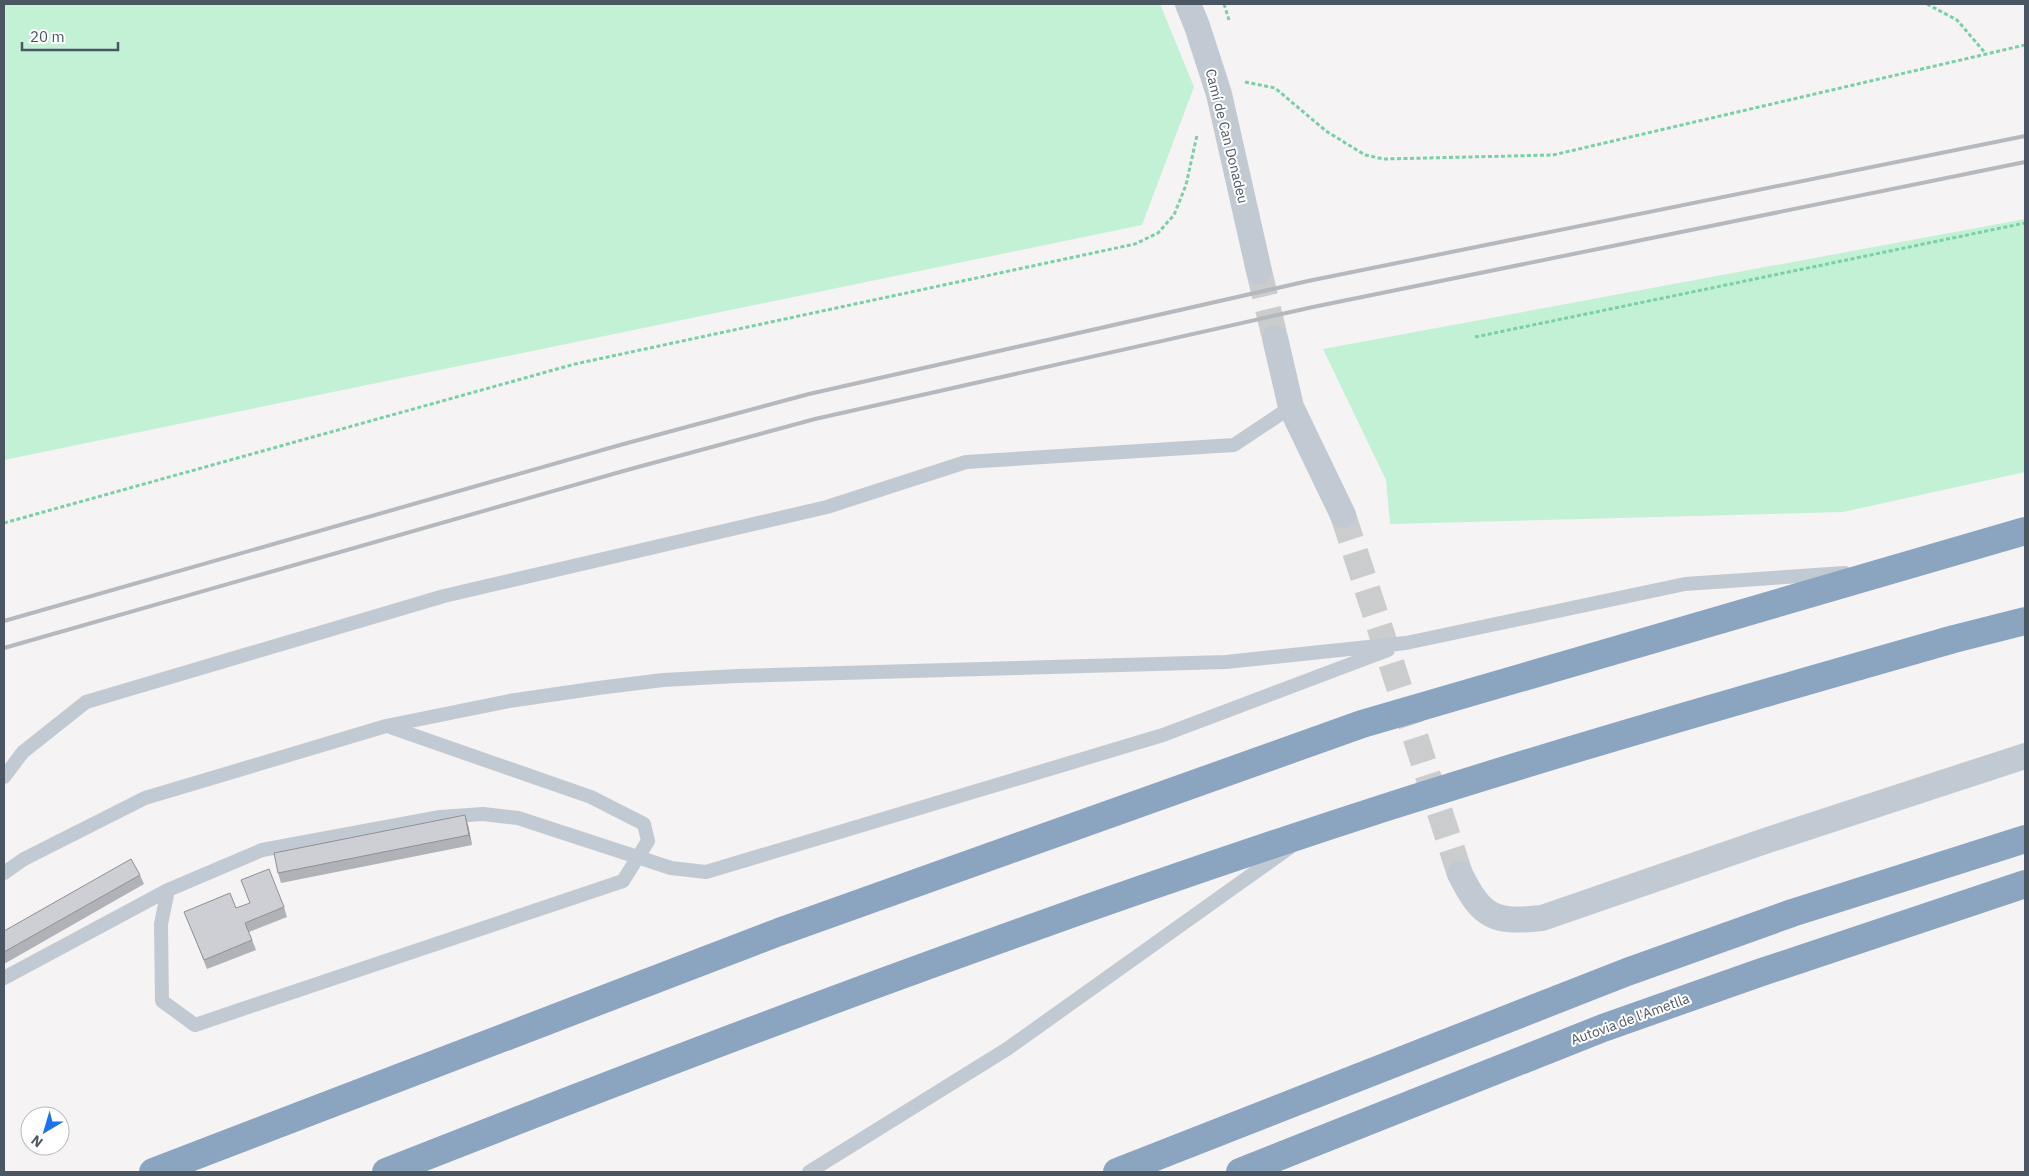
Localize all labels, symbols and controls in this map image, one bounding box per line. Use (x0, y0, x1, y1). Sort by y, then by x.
scale bar (22, 20, 119, 52)
text: 20 m (30, 27, 65, 46)
street label: Camí de Can Donadeu (1202, 67, 1252, 205)
street label: Autovia de l'Ametlla (1568, 989, 1692, 1049)
north arrow (20, 1106, 70, 1156)
text: N (27, 1131, 47, 1151)

